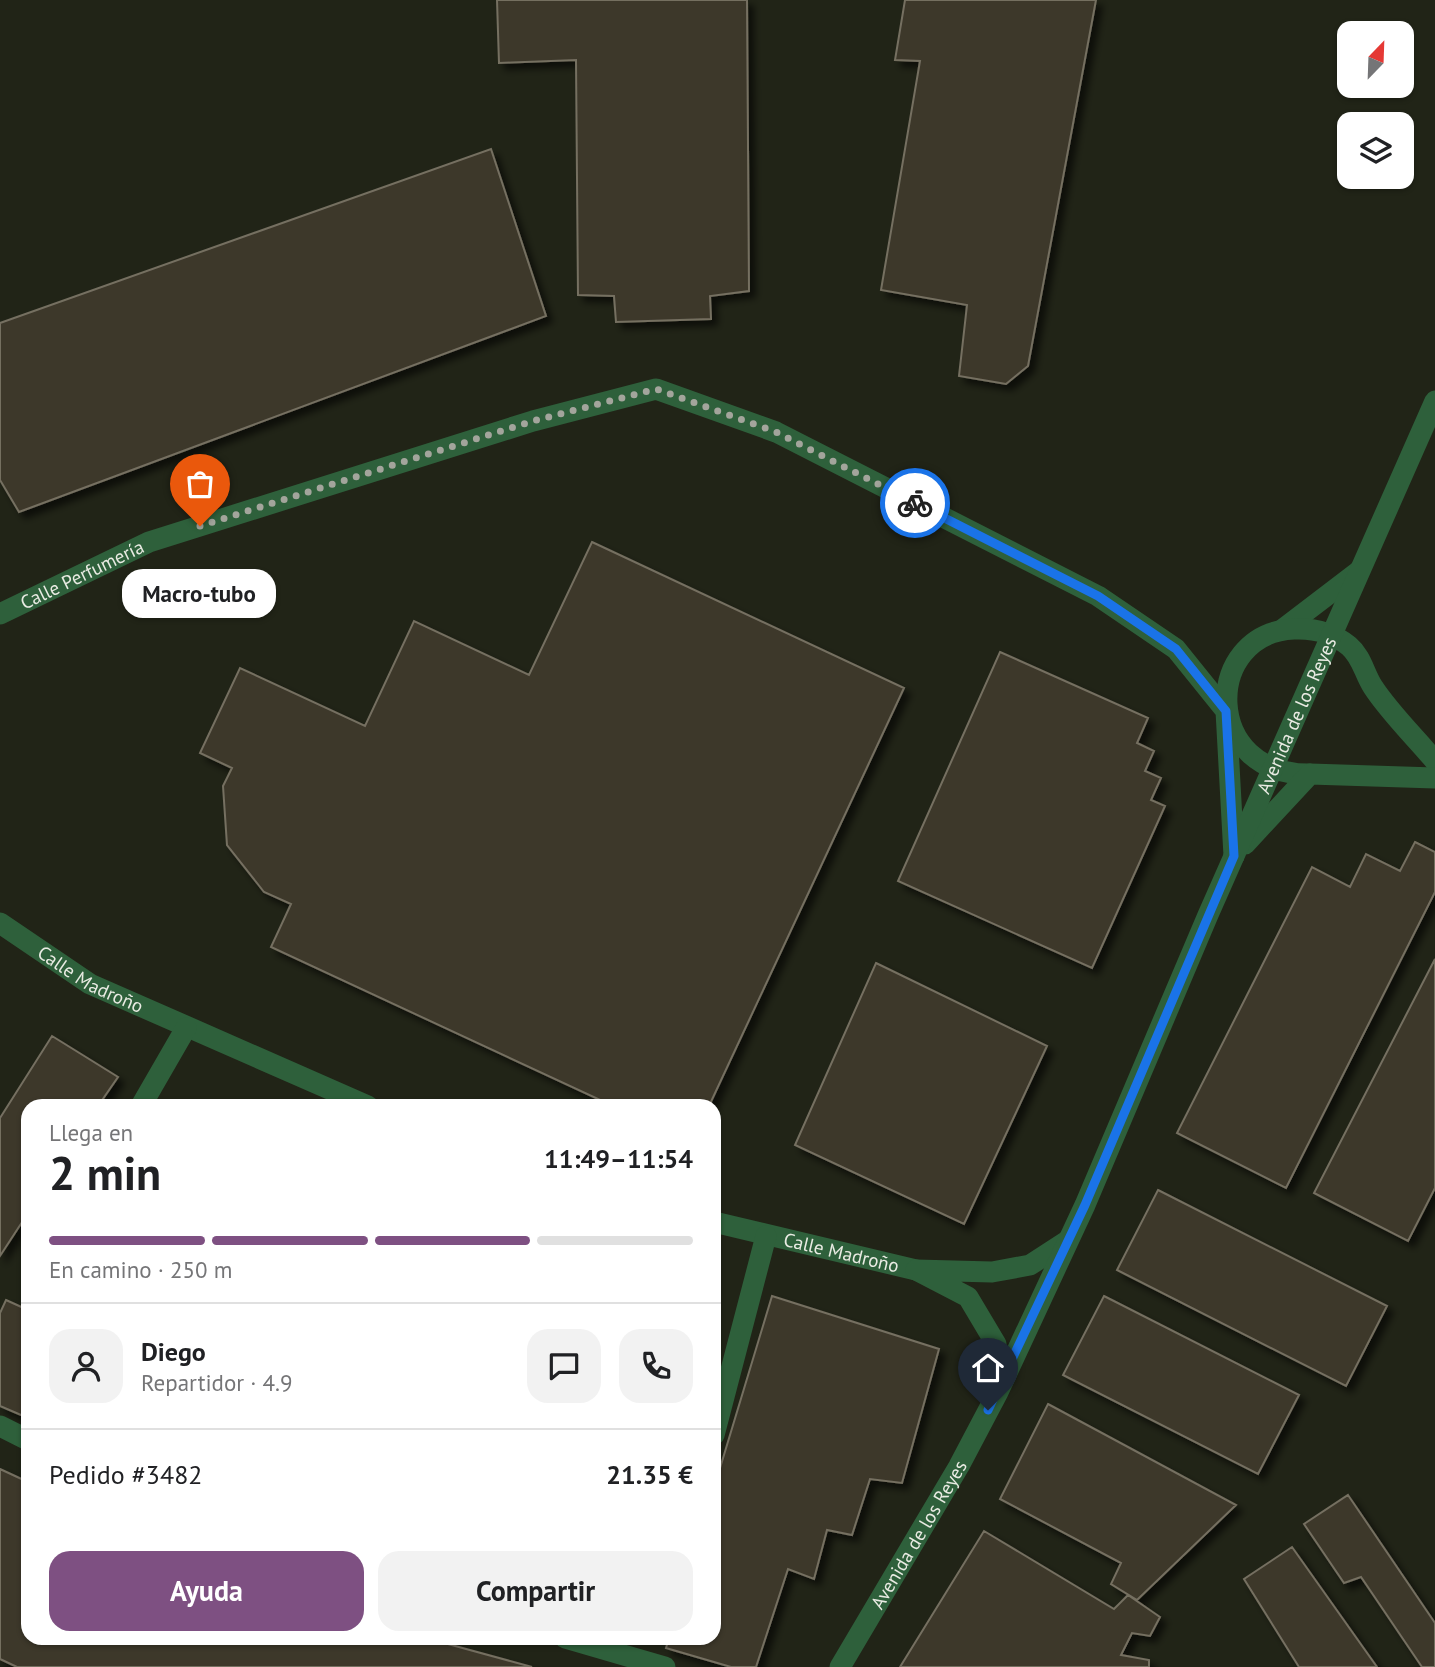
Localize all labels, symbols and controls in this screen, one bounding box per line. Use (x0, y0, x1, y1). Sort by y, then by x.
north arrow (1337, 21, 1414, 98)
map controls (1337, 21, 1414, 189)
button: layers (1337, 112, 1414, 189)
pin (170, 454, 230, 526)
icon: bag (181, 465, 219, 503)
courier (880, 468, 950, 538)
icon: bike (896, 484, 934, 522)
street label: Calle Perfumería (16, 534, 148, 614)
callout: Macro-tubo (123, 568, 277, 617)
text: Macro-tubo (142, 579, 256, 608)
street label: Avenida de los Reyes (1251, 633, 1341, 797)
street label: Calle Madroño (33, 940, 147, 1018)
text: Llega en (49, 1118, 133, 1147)
text: 11:49–11:54 (544, 1142, 693, 1175)
text: 2 min (49, 1143, 161, 1203)
street label: Calle Madroño (781, 1227, 902, 1278)
text: En camino · 250 m (49, 1255, 232, 1284)
button: person (49, 1329, 123, 1403)
button: chat (527, 1329, 601, 1403)
button: phone (619, 1329, 693, 1403)
text: Diego (141, 1335, 206, 1368)
pin (958, 1338, 1018, 1410)
icon: home (969, 1349, 1007, 1387)
text: Repartidor · 4.9 (141, 1368, 293, 1397)
street label: Avenida de los Reyes (865, 1456, 972, 1613)
text: Pedido #3482 (49, 1458, 202, 1491)
text: 21.35 € (606, 1458, 693, 1491)
button: Ayuda (49, 1551, 364, 1631)
button: Compartir (378, 1551, 693, 1631)

